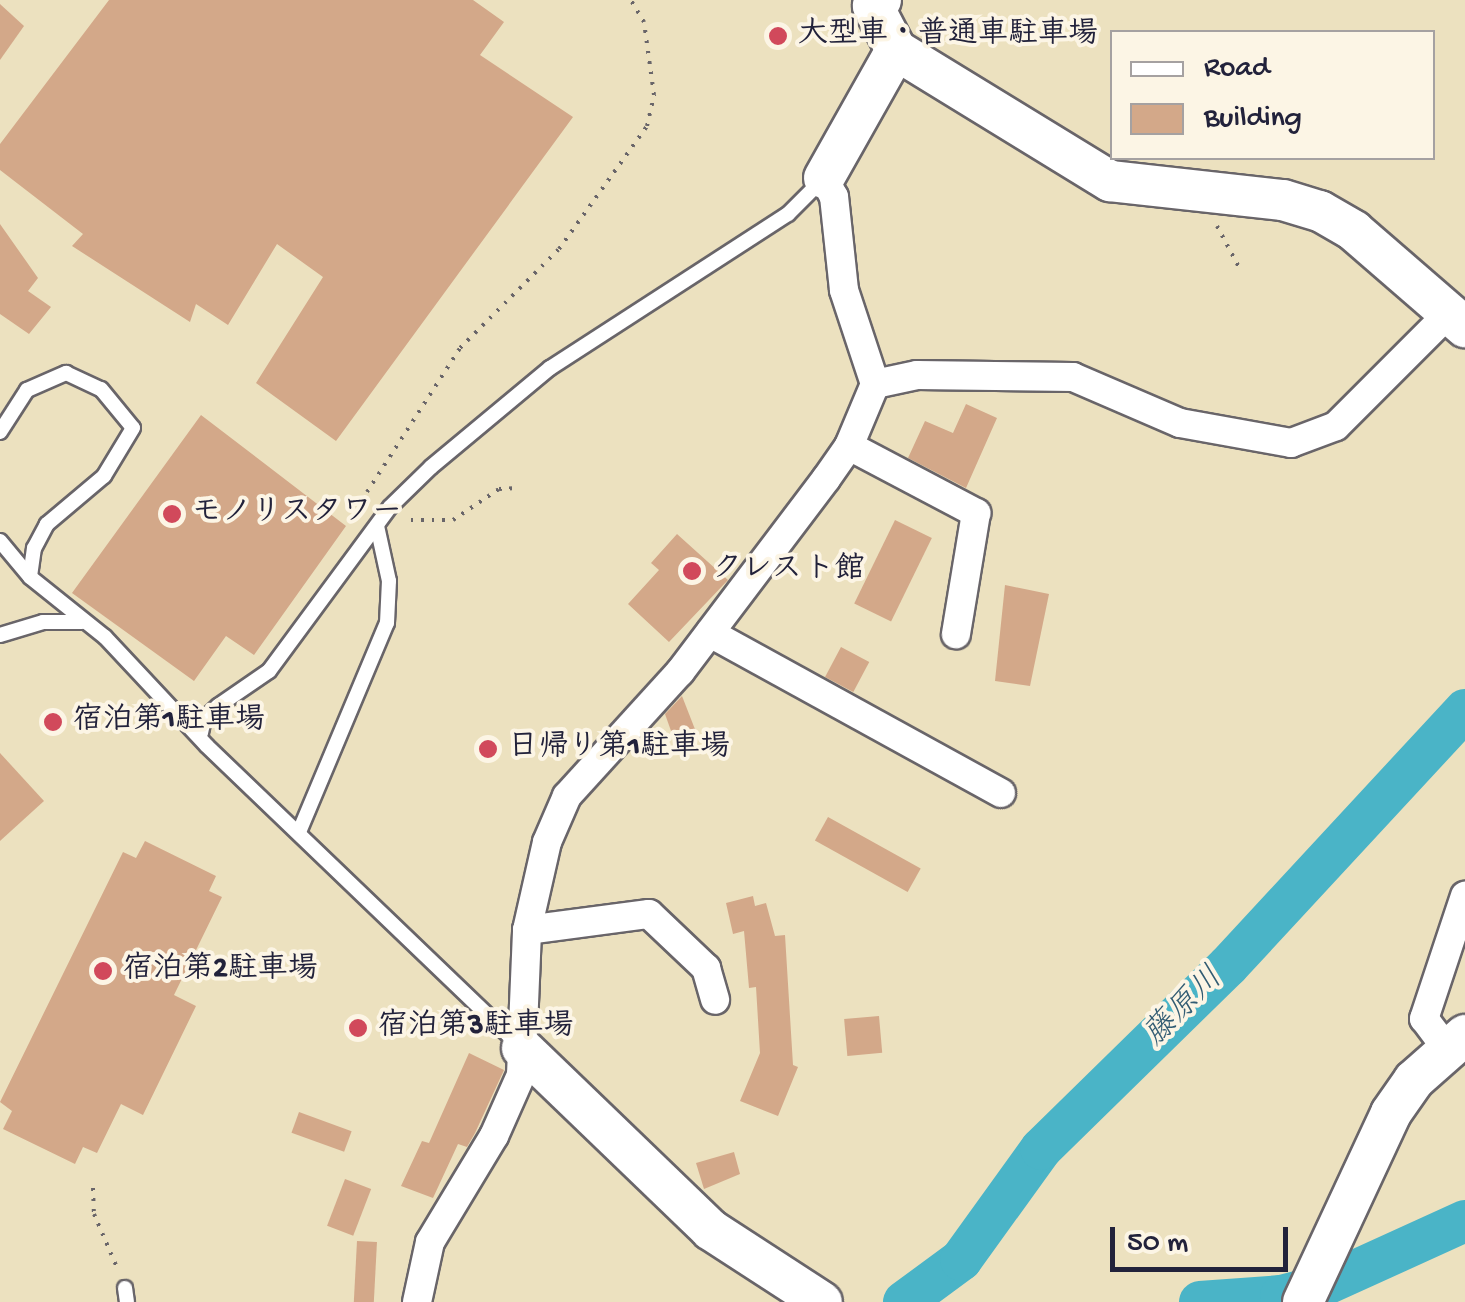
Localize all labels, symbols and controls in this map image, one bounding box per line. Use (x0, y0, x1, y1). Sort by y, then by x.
place label: 大型車・普通車駐車場 (798, 18, 1098, 54)
marker: 大型車・普通車駐車場 (767, 25, 789, 47)
legend (1110, 30, 1435, 160)
text: Road (1204, 52, 1270, 87)
text: Building (1204, 102, 1302, 137)
place label: モノリスタワー (192, 496, 402, 532)
marker: モノリスタワー (161, 503, 183, 525)
place label: クレスト館 (712, 553, 862, 589)
marker: クレスト館 (681, 560, 703, 582)
place label: 宿泊第1駐車場 (73, 704, 265, 740)
marker: 宿泊第1駐車場 (42, 711, 64, 733)
place label: 日帰り第1駐車場 (508, 731, 730, 767)
marker: 日帰り第1駐車場 (477, 738, 499, 760)
place label: 宿泊第2駐車場 (123, 953, 318, 989)
marker: 宿泊第2駐車場 (92, 960, 114, 982)
water label: 藤原川 (1137, 960, 1233, 1056)
place label: 宿泊第3駐車場 (378, 1010, 574, 1046)
marker: 宿泊第3駐車場 (347, 1017, 369, 1039)
scale bar (1115, 1207, 1292, 1269)
text: 50 m (1127, 1227, 1188, 1262)

